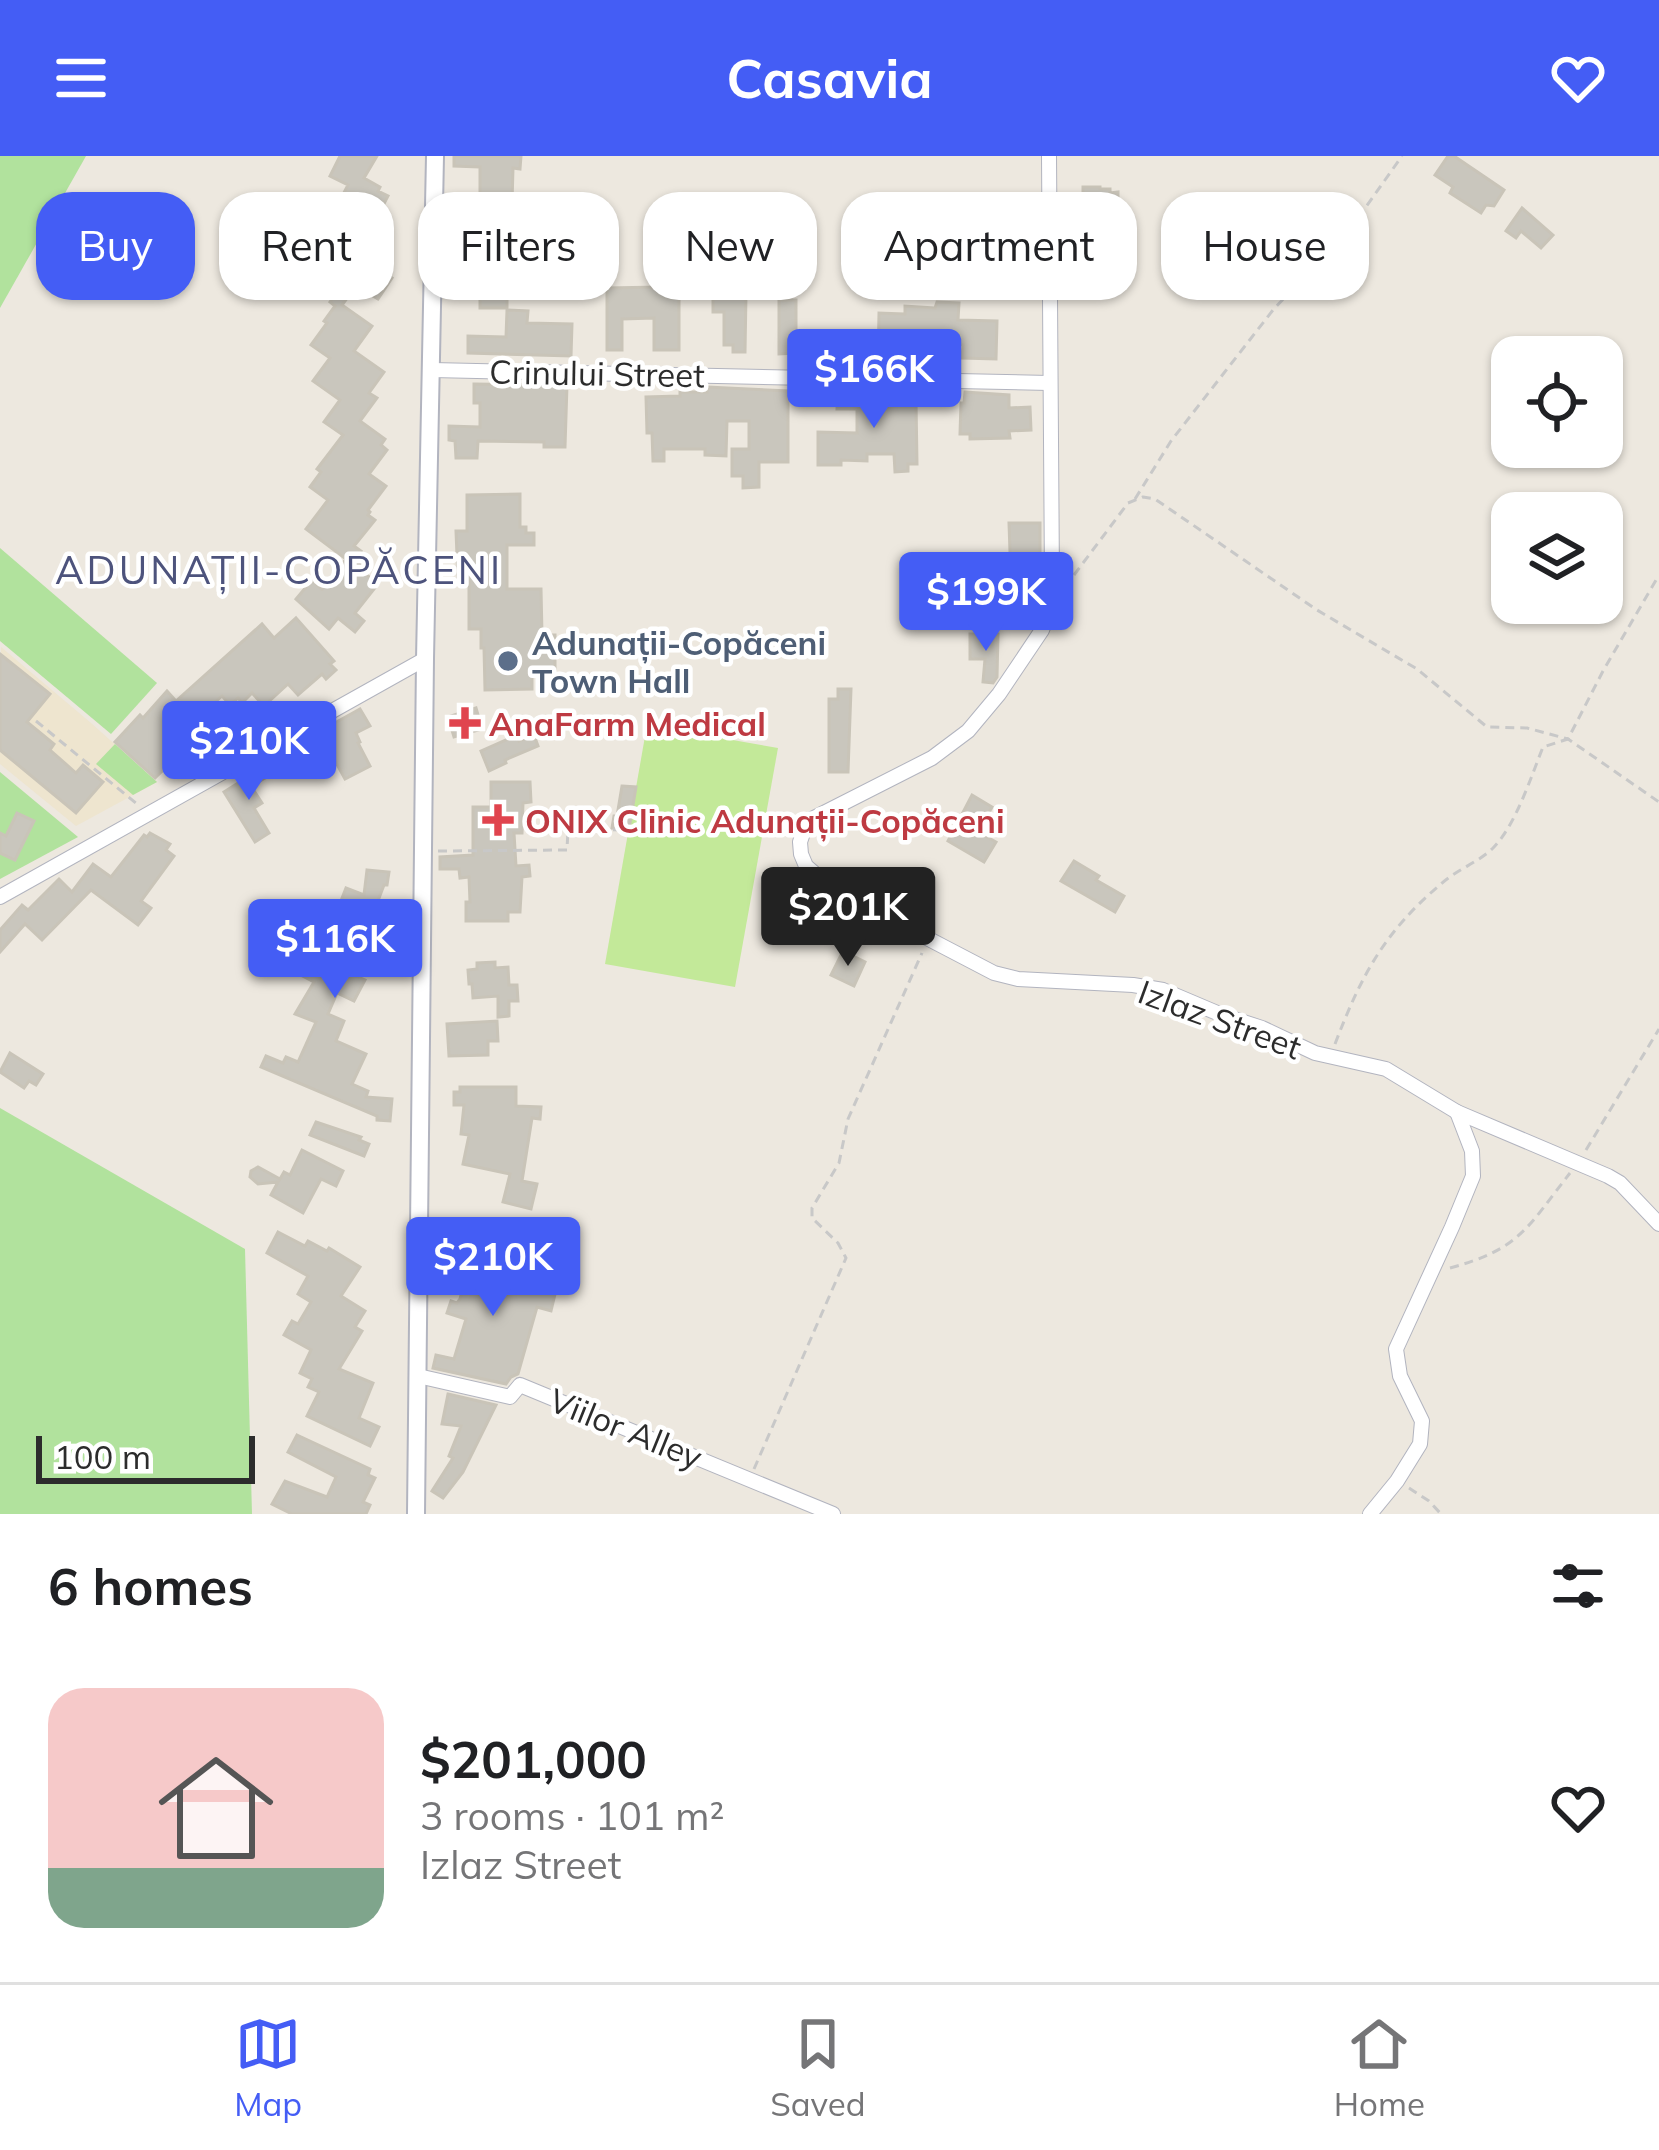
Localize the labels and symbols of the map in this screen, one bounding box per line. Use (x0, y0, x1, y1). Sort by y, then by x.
pin: $166K (790, 329, 958, 431)
street label: Crinului Street (489, 351, 705, 395)
district label: ADUNAȚII-COPĂCENI (55, 545, 503, 595)
pin: $199K (902, 552, 1070, 654)
place label: Adunații-Copăceni Town Hall (532, 622, 826, 701)
marker: Adunații-Copăceni Town Hall (495, 648, 521, 674)
pin: $210K (165, 701, 333, 803)
place label: AnaFarm Medical (489, 703, 766, 744)
marker: AnaFarm Medical (452, 710, 478, 736)
place label: ONIX Clinic Adunații-Copăceni (525, 800, 1005, 842)
marker: ONIX Clinic Adunații-Copăceni (482, 804, 514, 836)
pin: $201K (764, 867, 932, 969)
pin: $116K (251, 899, 419, 1001)
street label: Izlaz Street (1133, 971, 1307, 1067)
pin: $210K (409, 1217, 577, 1319)
street label: Viilor Alley (544, 1379, 709, 1477)
scale bar (36, 1430, 255, 1483)

